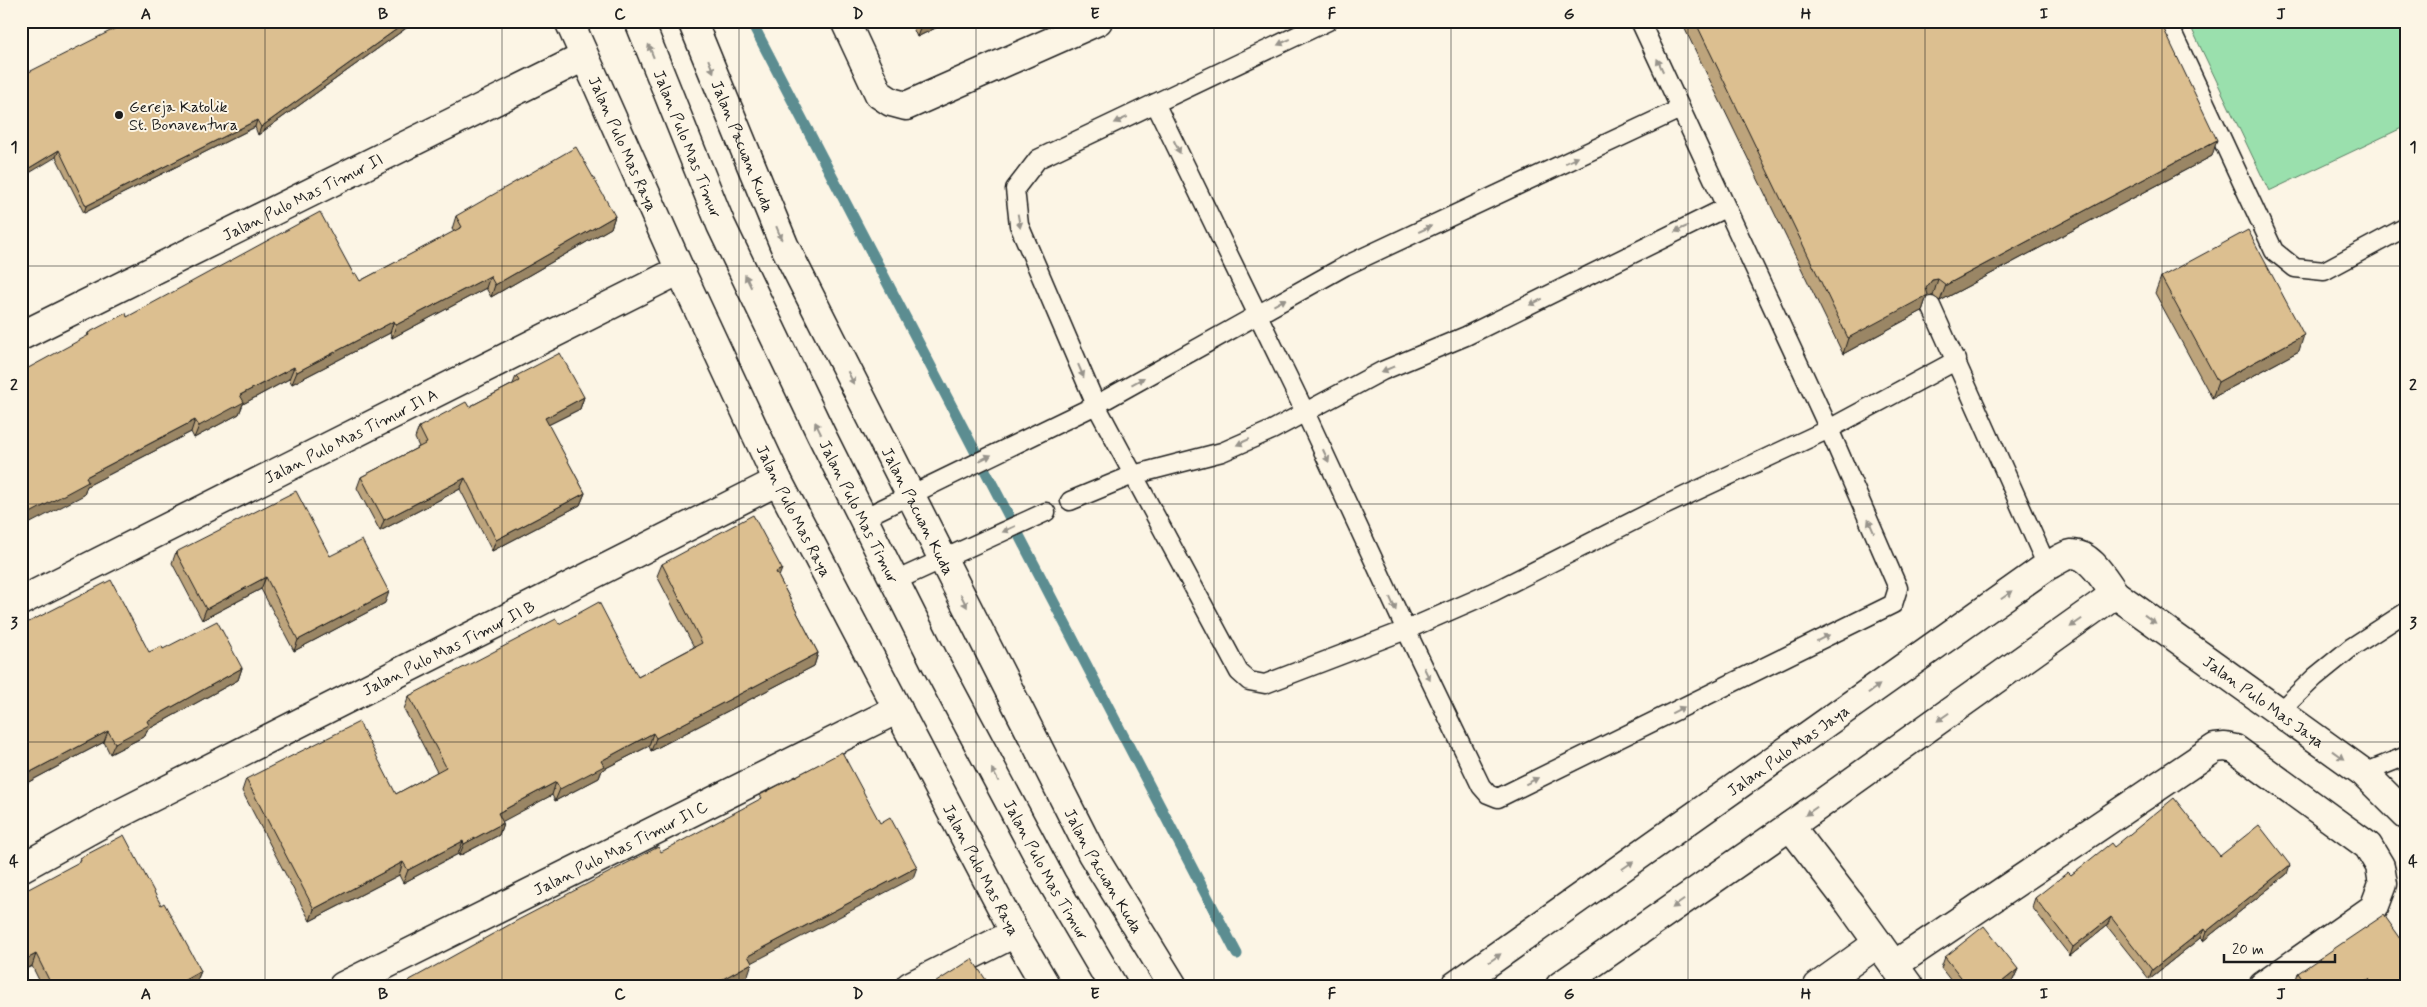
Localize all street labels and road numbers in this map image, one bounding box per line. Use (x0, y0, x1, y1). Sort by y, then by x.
street label: Jalan Pulo Mas Timur (648, 67, 726, 221)
street label: Jalan Pulo Mas Raya (583, 73, 662, 215)
street label: Jalan Pacuan Kuda (705, 77, 778, 216)
street label: Jalan Pulo Mas Timur II (219, 149, 387, 246)
street label: Jalan Pulo Mas Timur II A (261, 384, 442, 489)
street label: Jalan Pulo Mas Timur (814, 437, 903, 588)
street label: Jalan Pulo Mas Raya (751, 442, 836, 581)
street label: Jalan Pacuan Kuda (876, 444, 958, 579)
street label: Jalan Pulo Mas Timur II B (359, 596, 539, 701)
street label: Jalan Pulo Mas Jaya (2198, 652, 2328, 753)
street label: Jalan Pulo Mas Jaya (1723, 701, 1854, 802)
street label: Jalan Pulo Mas Timur (998, 796, 1093, 945)
street label: Jalan Pulo Mas Timur II C (530, 797, 712, 901)
street label: Jalan Pulo Mas Raya (937, 801, 1024, 940)
street label: Jalan Pacuan Kuda (1059, 805, 1147, 938)

